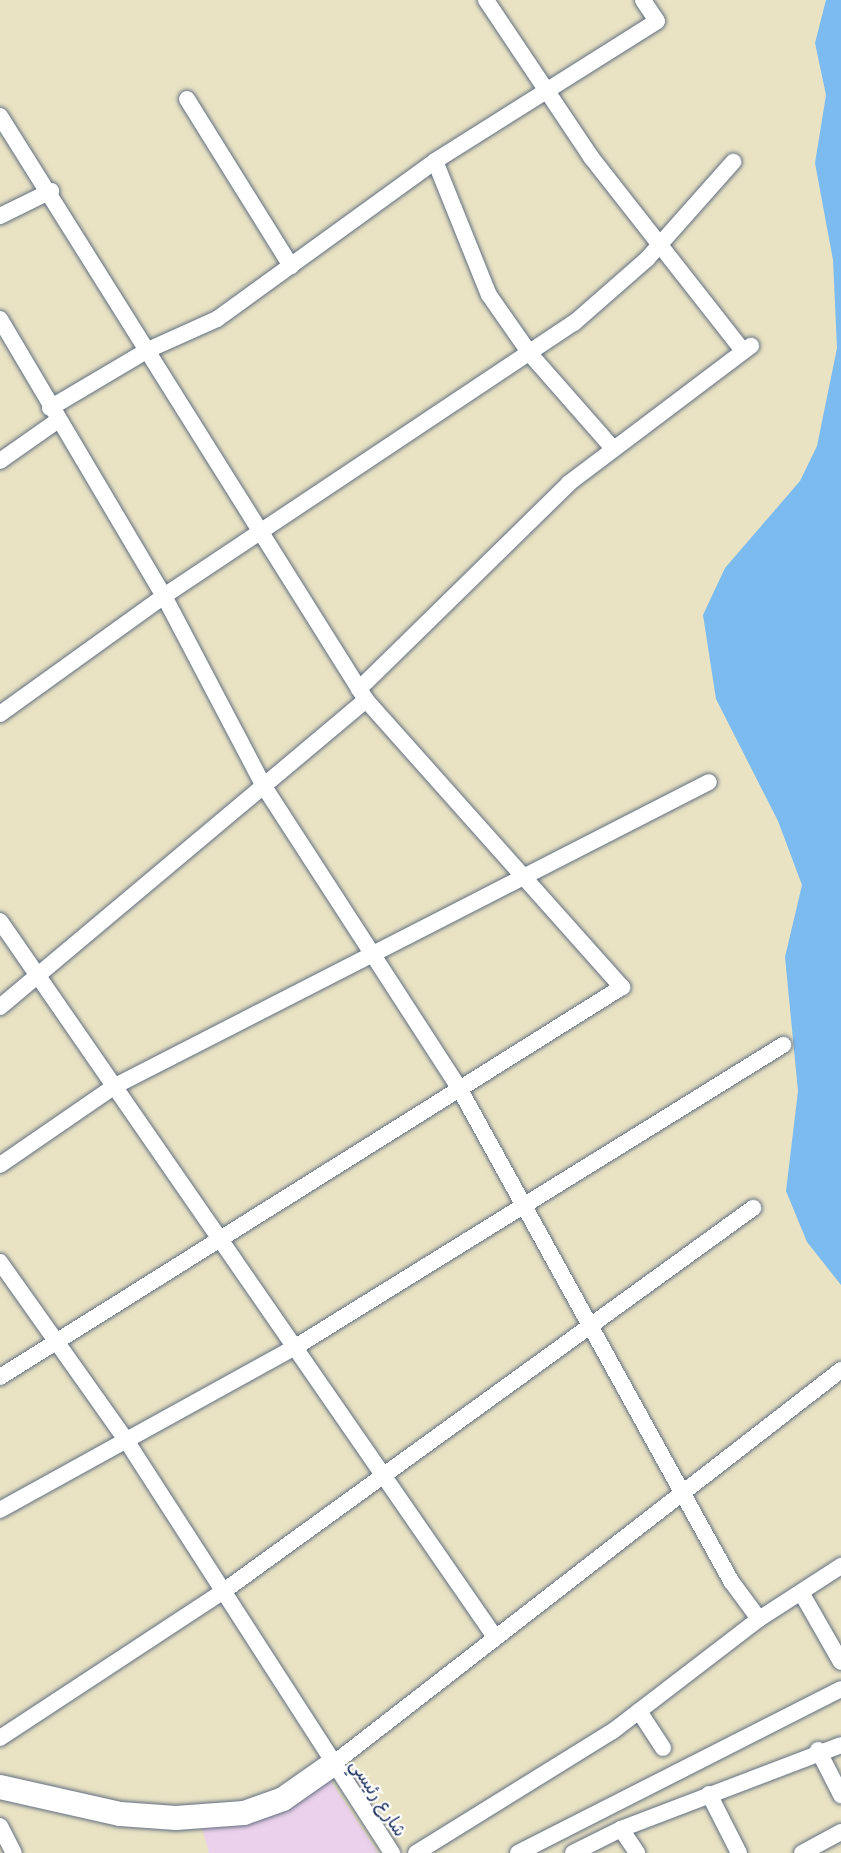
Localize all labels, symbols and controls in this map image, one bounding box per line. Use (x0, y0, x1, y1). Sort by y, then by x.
street label: شارع رئيسي (345, 1755, 411, 1841)

